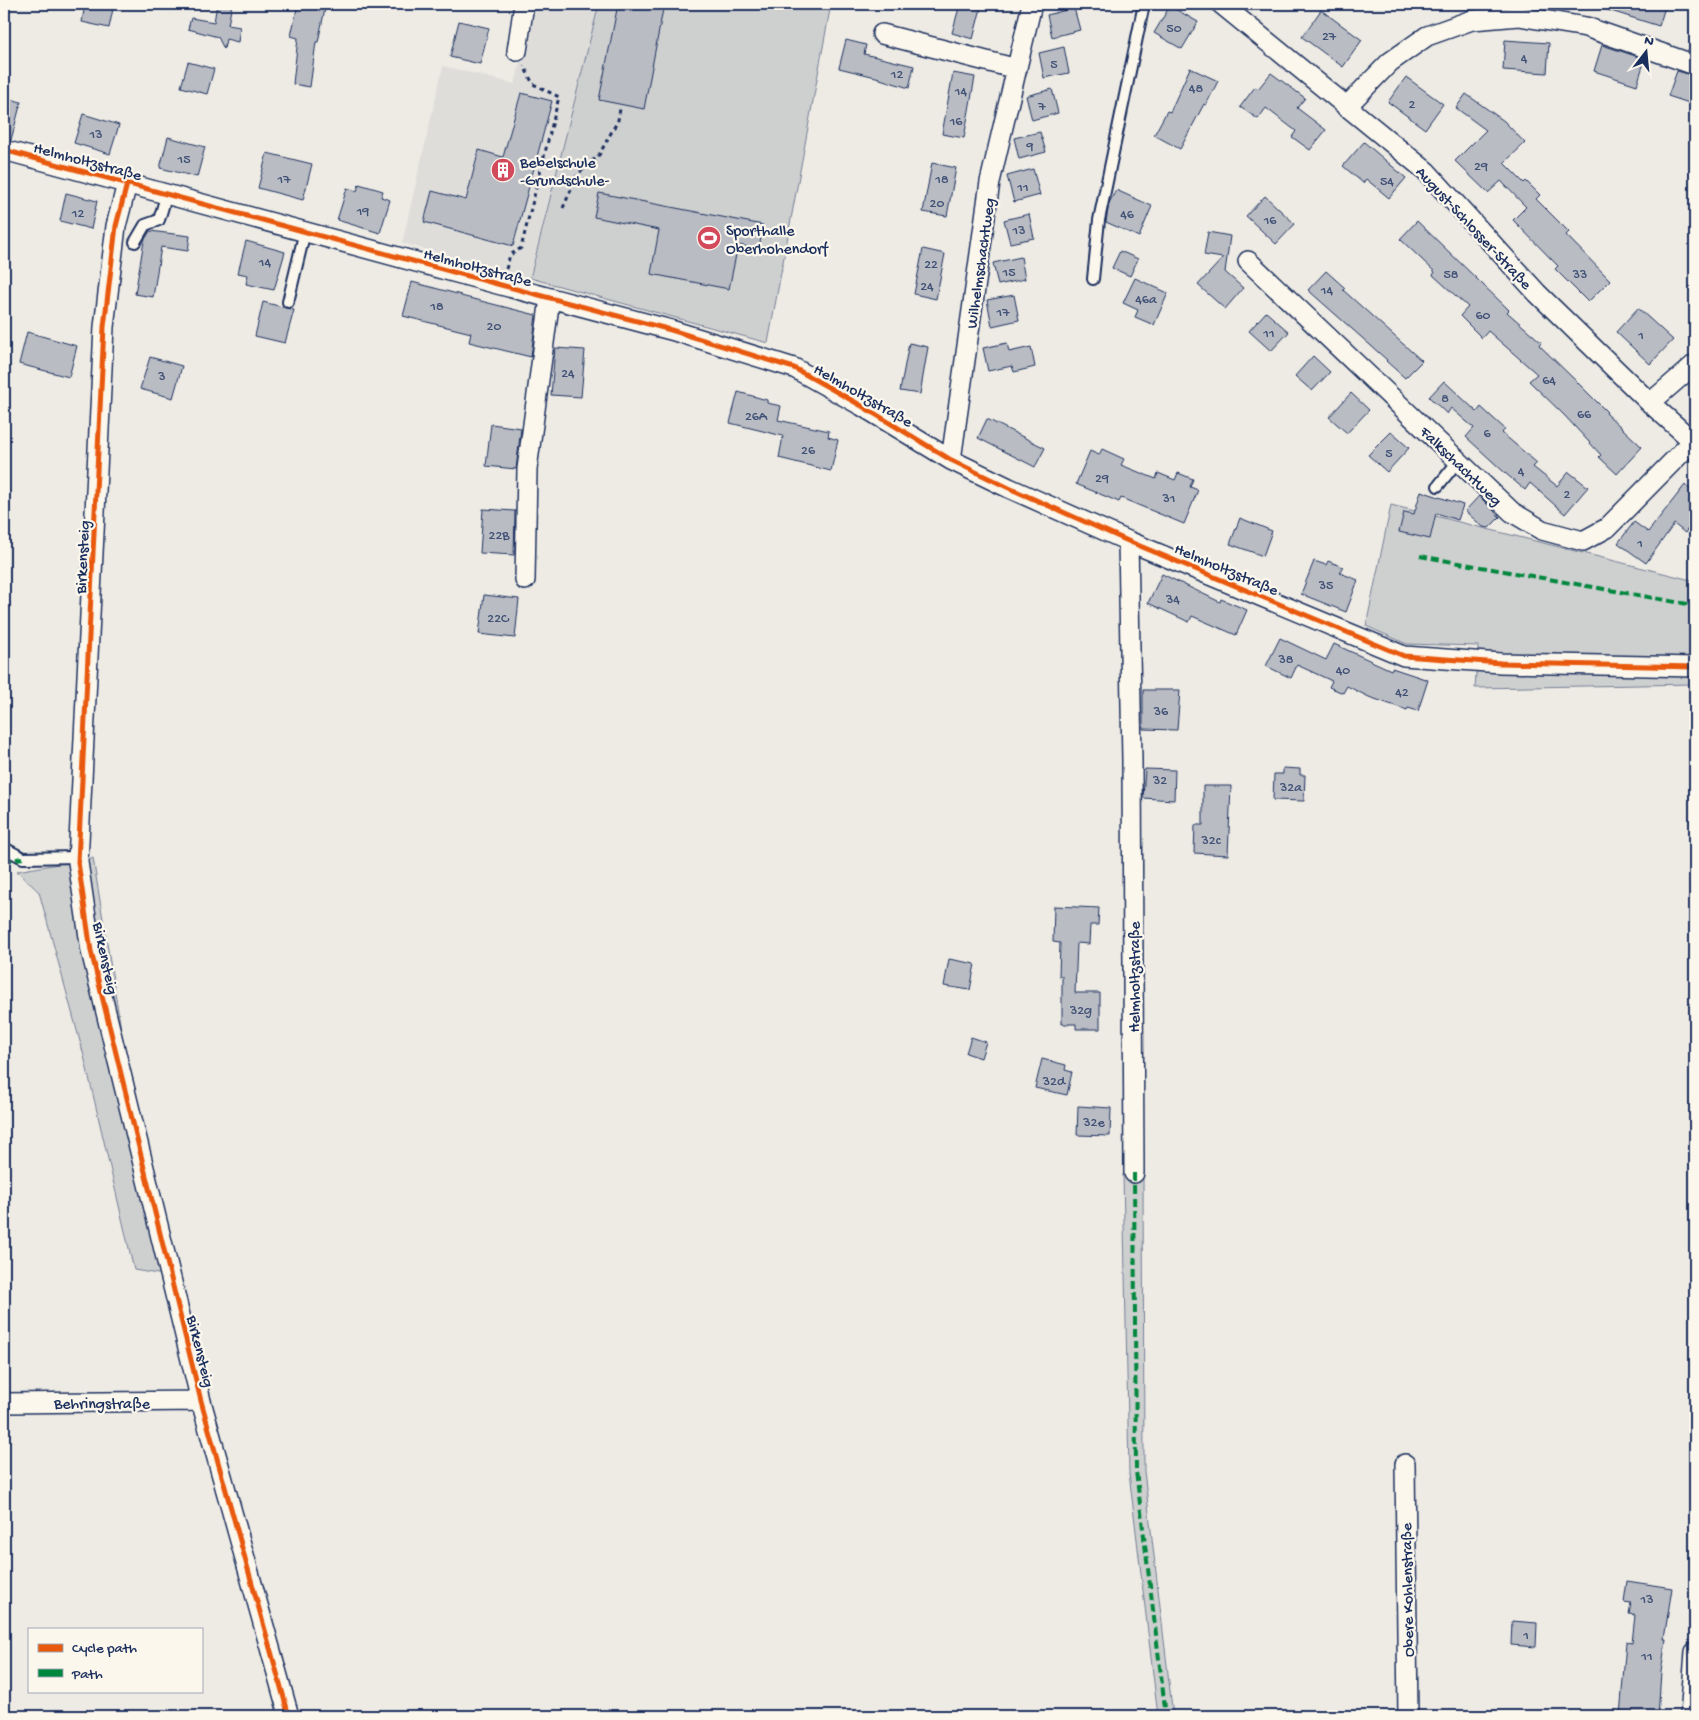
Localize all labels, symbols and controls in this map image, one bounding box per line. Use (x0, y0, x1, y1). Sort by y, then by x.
house number: 50 (1166, 21, 1182, 38)
north arrow (1622, 28, 1672, 78)
house number: 27 (1322, 29, 1337, 46)
text: N (1642, 32, 1656, 51)
house number: 4 (1521, 51, 1528, 68)
house number: 5 (1050, 57, 1058, 74)
house number: 12 (890, 67, 903, 84)
house number: 48 (1189, 81, 1203, 98)
house number: 14 (954, 84, 968, 101)
house number: 2 (1409, 97, 1416, 114)
house number: 7 (1037, 99, 1046, 116)
house number: 16 (949, 114, 963, 131)
house number: 13 (89, 127, 102, 144)
house number: 9 (1025, 139, 1034, 156)
street label: Helmholtzstraße (31, 140, 144, 187)
house number: 15 (176, 152, 191, 169)
place label: Bebelschule -Grundschule- (519, 155, 610, 192)
building icon: Bebelschule -Grundschule- (490, 157, 516, 183)
house number: 29 (1474, 159, 1488, 176)
street label: August-Schlosser-Straße (1410, 164, 1535, 295)
house number: 17 (277, 172, 291, 189)
house number: 18 (934, 172, 949, 189)
house number: 54 (1380, 174, 1394, 191)
house number: 11 (1016, 180, 1029, 197)
house number: 20 (930, 196, 944, 213)
street label: Wilhelmschachtweg (964, 197, 1001, 330)
house number: 19 (356, 204, 369, 221)
house number: 12 (71, 206, 84, 223)
house number: 46 (1120, 207, 1135, 224)
house number: 16 (1263, 213, 1277, 230)
place label: Sporthalle Oberhohendorf (726, 223, 829, 260)
house number: 13 (1012, 223, 1025, 240)
sports icon: Sporthalle Oberhohendorf (696, 225, 722, 251)
street label: Helmholtzstraße (421, 246, 534, 293)
house number: 14 (258, 255, 272, 272)
house number: 22 (924, 257, 938, 274)
house number: 15 (1001, 265, 1016, 282)
house number: 58 (1443, 267, 1459, 284)
house number: 33 (1572, 267, 1587, 284)
house number: 24 (920, 279, 934, 296)
house number: 14 (1320, 283, 1334, 300)
house number: 46a (1135, 292, 1158, 309)
house number: 18 (429, 299, 444, 316)
house number: 17 (996, 305, 1010, 322)
house number: 60 (1475, 308, 1491, 325)
house number: 20 (487, 319, 501, 336)
house number: 11 (1262, 326, 1275, 343)
house number: 1 (1637, 328, 1644, 345)
street label: Helmholtzstraße (809, 361, 916, 433)
house number: 24 (561, 366, 575, 383)
house number: 3 (157, 369, 166, 386)
house number: 64 (1542, 373, 1556, 390)
house number: 8 (1441, 391, 1449, 408)
house number: 66 (1577, 407, 1592, 424)
house number: 26A (745, 409, 768, 426)
street label: Falkschachtweg (1414, 423, 1505, 511)
house number: 6 (1483, 426, 1491, 443)
house number: 26 (801, 443, 816, 460)
house number: 5 (1385, 446, 1393, 463)
house number: 4 (1518, 464, 1525, 481)
house number: 29 (1095, 471, 1109, 488)
house number: 2 (1564, 487, 1571, 504)
house number: 31 (1162, 491, 1175, 508)
street label: Birkensteig (73, 520, 96, 595)
house number: 22B (489, 528, 510, 545)
house number: 1 (1636, 536, 1643, 553)
street label: Helmholtzstraße (1171, 541, 1281, 602)
house number: 35 (1318, 578, 1333, 595)
house number: 34 (1165, 592, 1180, 609)
house number: 22C (487, 611, 510, 628)
house number: 38 (1278, 652, 1294, 669)
house number: 40 (1336, 663, 1350, 680)
house number: 42 (1395, 685, 1409, 702)
house number: 36 (1153, 704, 1169, 721)
house number: 32 (1152, 773, 1167, 790)
house number: 32a (1279, 780, 1303, 797)
house number: 32c (1201, 833, 1222, 850)
street label: Birkensteig (86, 920, 121, 997)
street label: Helmholtzstraße (1127, 921, 1146, 1033)
house number: 32g (1069, 1003, 1092, 1020)
house number: 32d (1042, 1074, 1067, 1091)
house number: 32e (1082, 1115, 1105, 1132)
street label: Birkensteig (180, 1313, 217, 1390)
street label: Behringstraße (53, 1396, 151, 1415)
street label: Obere Kohlenstraße (1399, 1522, 1420, 1657)
house number: 13 (1640, 1592, 1653, 1609)
legend (28, 1628, 202, 1692)
house number: 1 (1522, 1628, 1529, 1645)
text: Cycle path (72, 1640, 137, 1658)
house number: 11 (1640, 1649, 1653, 1666)
text: Path (71, 1666, 103, 1684)

